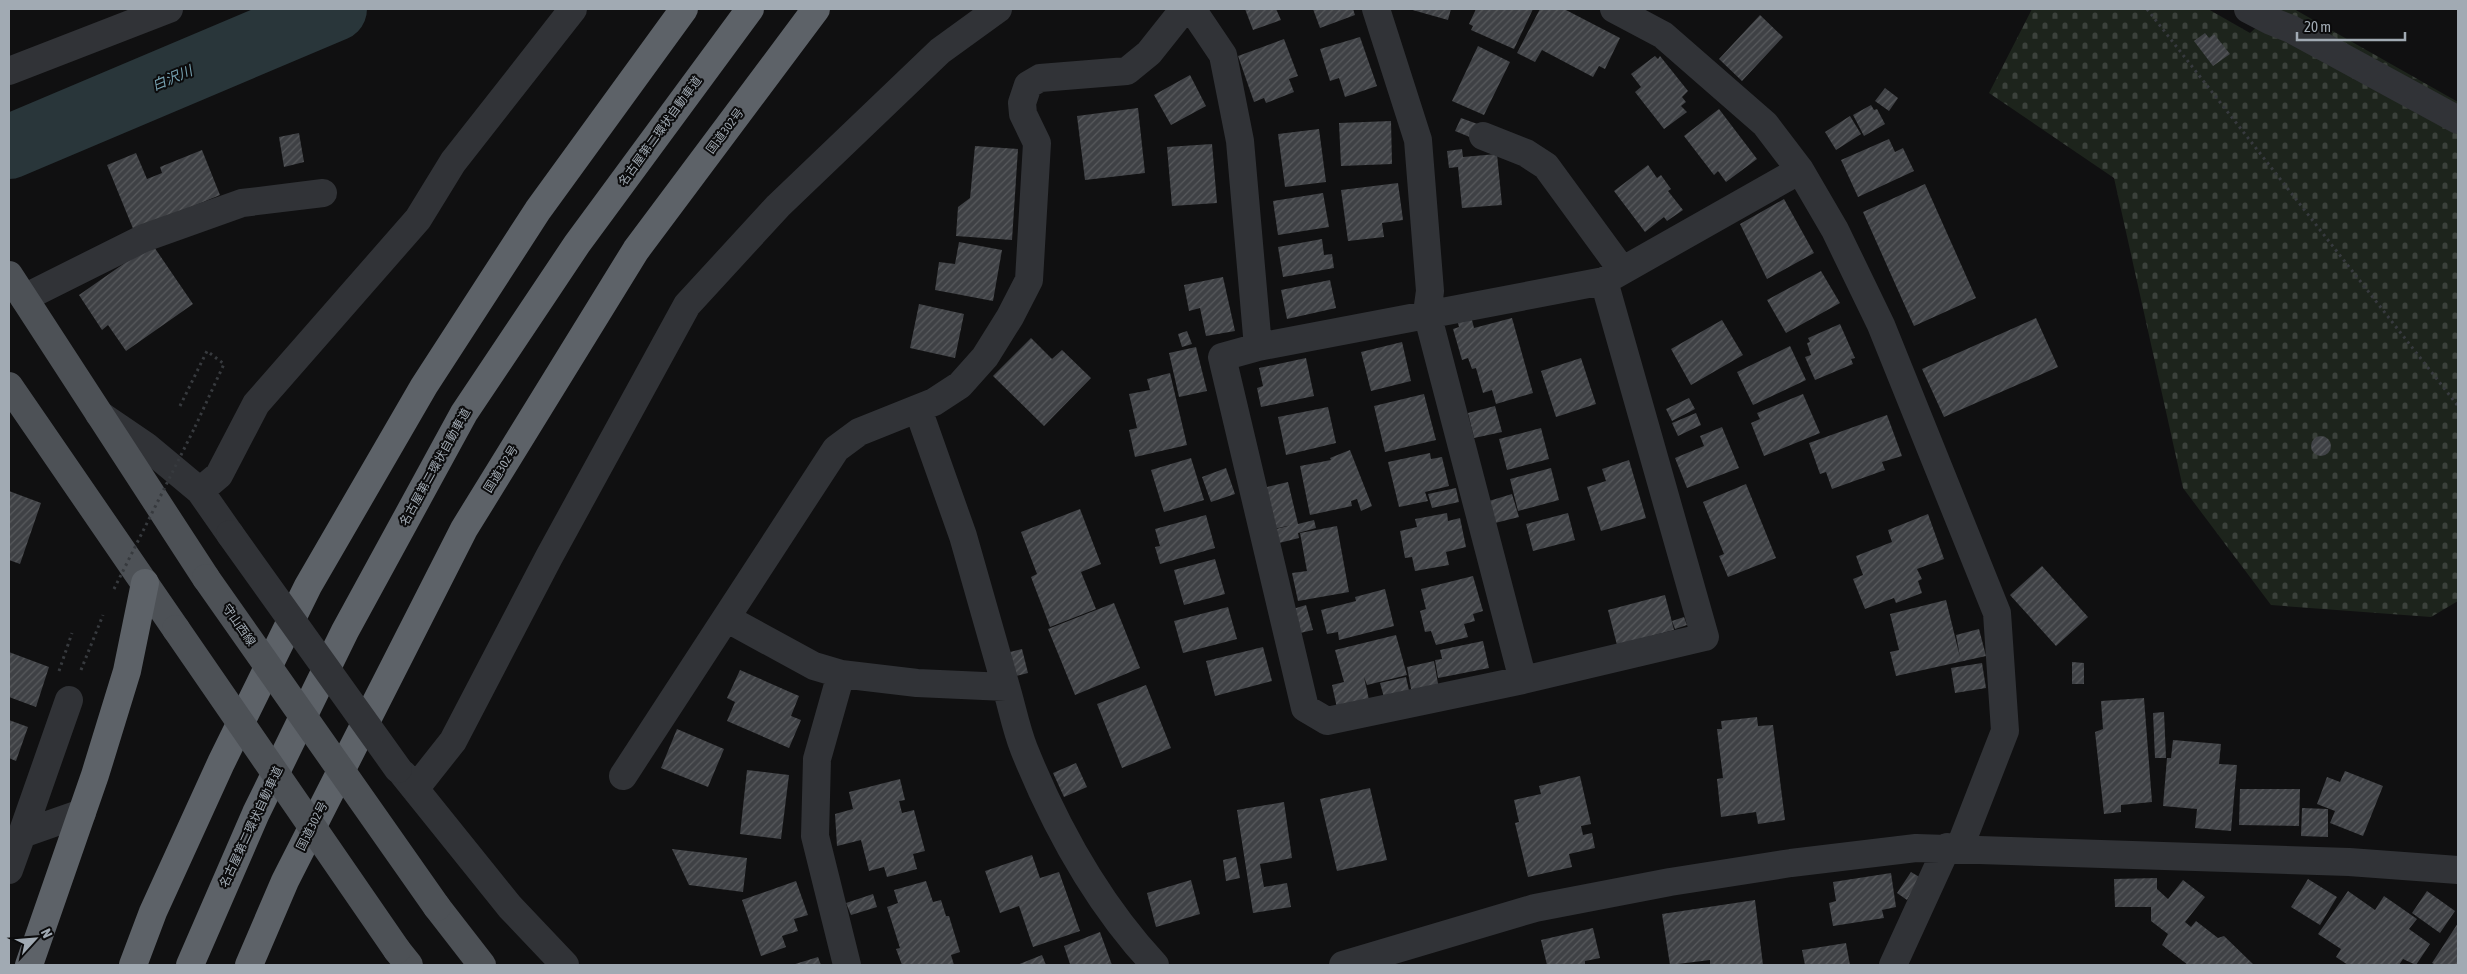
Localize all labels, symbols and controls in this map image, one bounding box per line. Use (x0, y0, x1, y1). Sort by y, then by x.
scale bar (2297, 10, 2404, 42)
text: 20 m (2304, 18, 2331, 35)
water label: 白沢川 (150, 62, 196, 94)
street label: 名古屋第二環状自動車道 (616, 73, 704, 189)
street label: 国道302号 (703, 106, 747, 156)
street label: 名古屋第二環状自動車道 (397, 406, 473, 528)
street label: 国道302号 (481, 443, 521, 495)
street label: 守山西線 (219, 601, 259, 649)
street label: 名古屋第二環状自動車道 (217, 764, 285, 890)
street label: 国道302号 (294, 799, 330, 853)
north arrow (10, 914, 60, 964)
text: N (38, 926, 56, 941)

